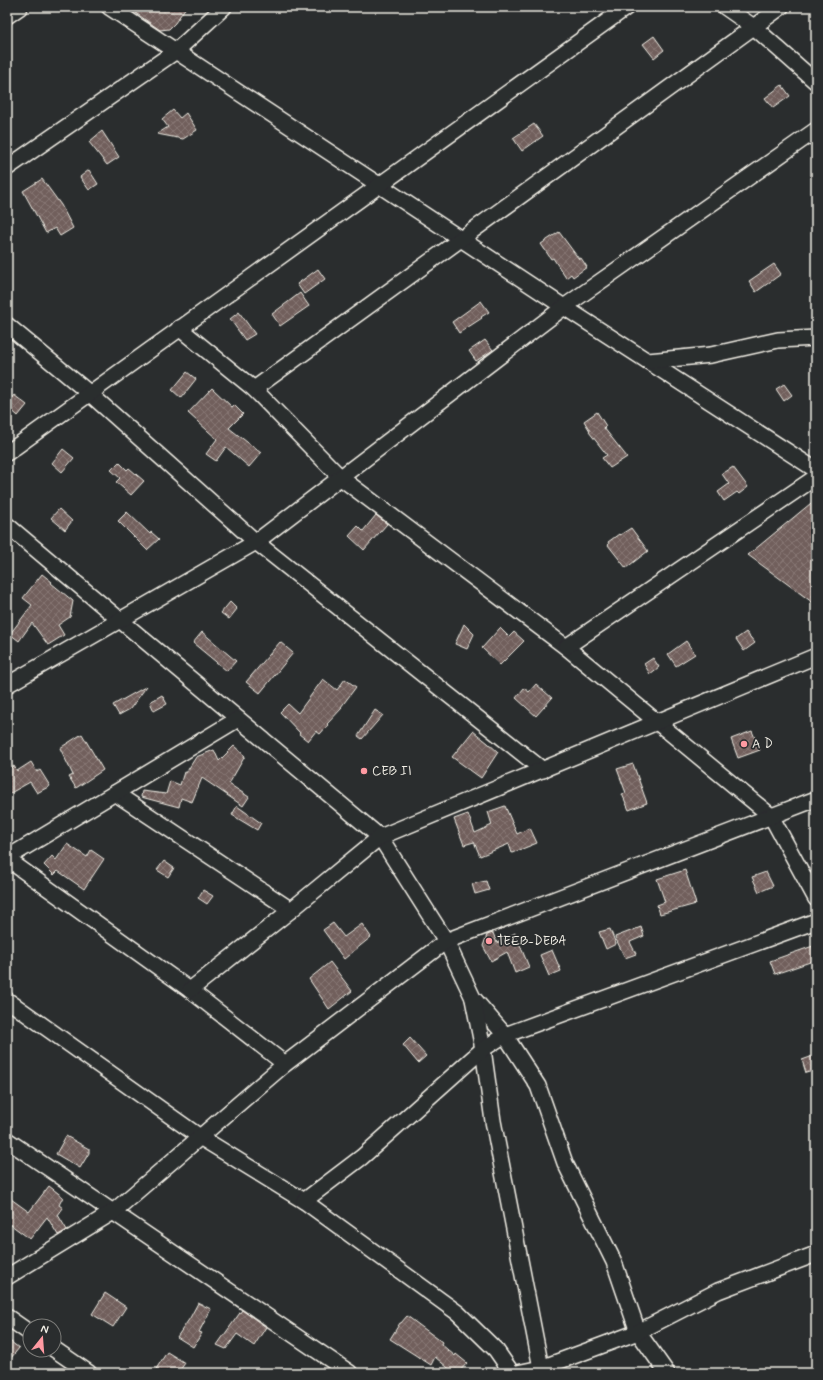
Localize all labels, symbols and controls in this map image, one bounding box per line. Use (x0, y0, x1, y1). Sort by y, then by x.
place label: A D (752, 736, 773, 753)
marker: A D (739, 739, 749, 749)
place label: CEB II (372, 763, 412, 780)
marker: CEB II (359, 766, 369, 776)
place label: TEEB-DEBA (497, 933, 567, 950)
marker: TEEB-DEBA (484, 936, 494, 946)
north arrow (22, 1318, 62, 1358)
text: N (39, 1322, 50, 1337)

